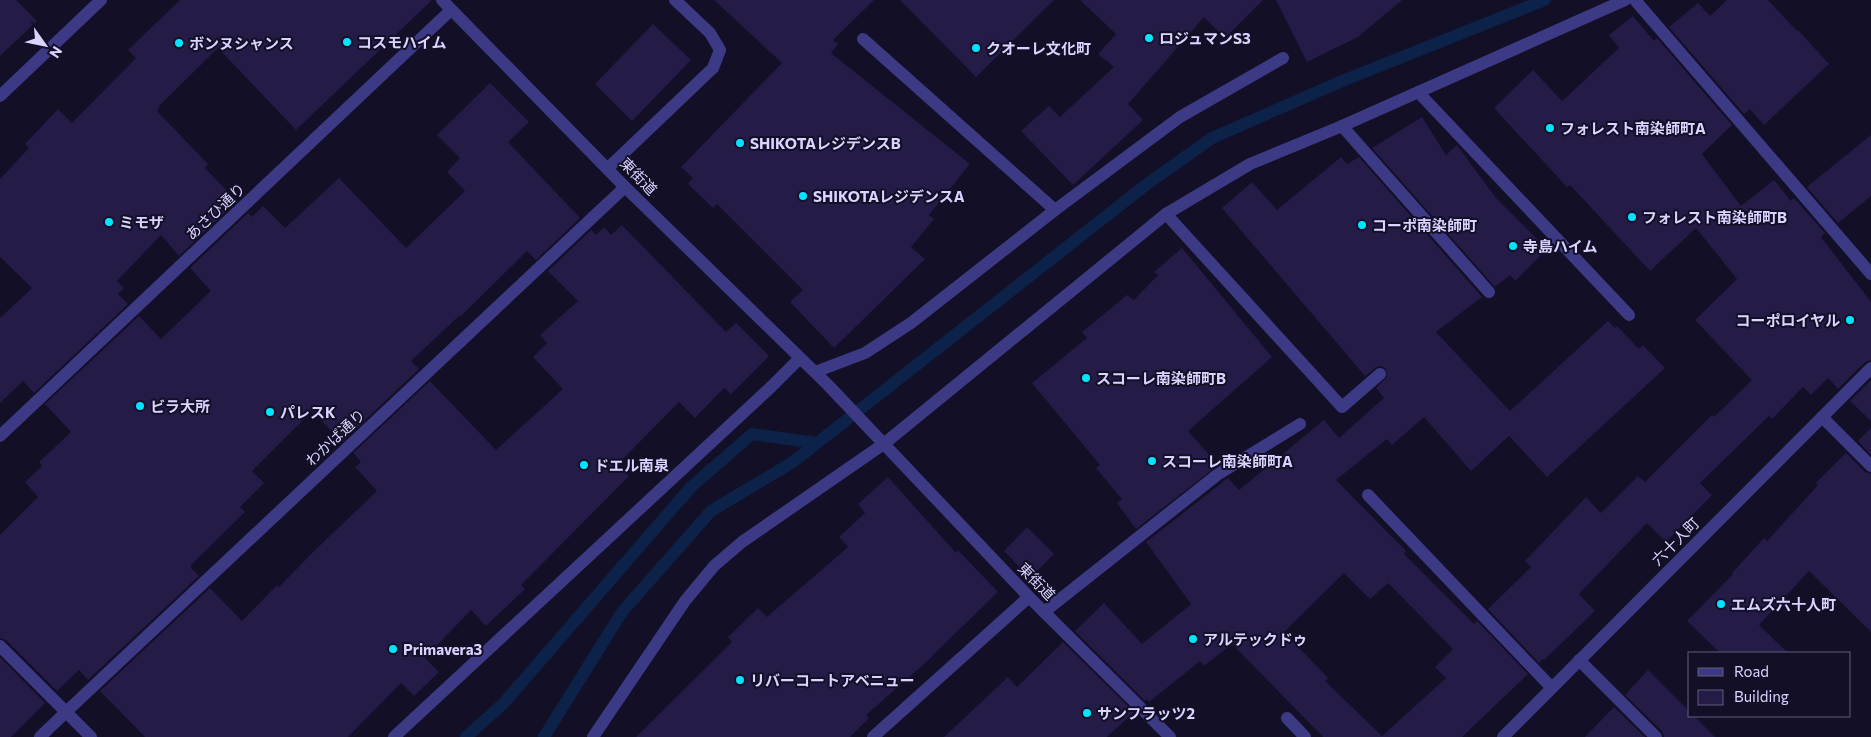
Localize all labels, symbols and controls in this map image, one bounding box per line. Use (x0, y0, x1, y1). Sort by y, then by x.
north arrow (20, 20, 70, 70)
place label: ロジュマンS3 (1159, 29, 1251, 47)
marker: ロジュマンS3 (1143, 32, 1155, 44)
place label: コスモハイム (357, 33, 446, 51)
place label: ボンヌシャンス (189, 34, 294, 52)
marker: コスモハイム (341, 36, 353, 48)
marker: ボンヌシャンス (173, 37, 185, 49)
place label: クオーレ文化町 (986, 39, 1091, 57)
marker: クオーレ文化町 (970, 42, 982, 54)
text: N (46, 43, 66, 61)
place label: フォレスト南染師町A (1560, 119, 1706, 137)
marker: フォレスト南染師町A (1544, 122, 1556, 134)
place label: SHIKOTAレジデンスB (750, 134, 901, 152)
marker: SHIKOTAレジデンスB (734, 137, 746, 149)
street label: 東街道 (617, 154, 661, 198)
street label: あさひ通り (181, 179, 249, 243)
place label: SHIKOTAレジデンスA (813, 187, 965, 205)
marker: SHIKOTAレジデンスA (797, 190, 809, 202)
place label: フォレスト南染師町B (1642, 208, 1787, 226)
marker: フォレスト南染師町B (1626, 211, 1638, 223)
place label: ミモザ (119, 213, 164, 231)
marker: ミモザ (103, 216, 115, 228)
place label: コーポ南染師町 (1372, 216, 1477, 234)
marker: コーポ南染師町 (1356, 219, 1368, 231)
place label: 寺島ハイム (1523, 237, 1597, 255)
marker: 寺島ハイム (1507, 240, 1519, 252)
place label: コーポロイヤル (1735, 311, 1840, 329)
marker: コーポロイヤル (1844, 314, 1856, 326)
place label: スコーレ南染師町B (1096, 369, 1226, 387)
marker: スコーレ南染師町B (1080, 372, 1092, 384)
place label: ビラ大所 (150, 397, 210, 415)
marker: ビラ大所 (134, 400, 146, 412)
place label: パレスK (280, 403, 336, 421)
street label: わかば通り (301, 405, 369, 469)
marker: パレスK (264, 406, 276, 418)
place label: スコーレ南染師町A (1162, 452, 1293, 470)
marker: スコーレ南染師町A (1146, 455, 1158, 467)
place label: ドエル南泉 (594, 456, 669, 474)
marker: ドエル南泉 (578, 459, 590, 471)
street label: 六十人町 (1647, 513, 1703, 569)
street label: 東街道 (1015, 559, 1059, 603)
place label: エムズ六十人町 (1731, 595, 1836, 613)
marker: エムズ六十人町 (1715, 598, 1727, 610)
place label: アルテックドゥ (1203, 630, 1308, 648)
marker: アルテックドゥ (1187, 633, 1199, 645)
place label: Primavera3 (403, 640, 483, 658)
marker: Primavera3 (387, 643, 399, 655)
legend (1688, 652, 1851, 717)
text: Road (1734, 662, 1769, 680)
place label: リバーコートアベニュー (750, 671, 915, 689)
marker: リバーコートアベニュー (734, 674, 746, 686)
text: Building (1734, 687, 1789, 705)
place label: サンフラッツ2 (1097, 704, 1195, 722)
marker: サンフラッツ2 (1081, 707, 1093, 719)

